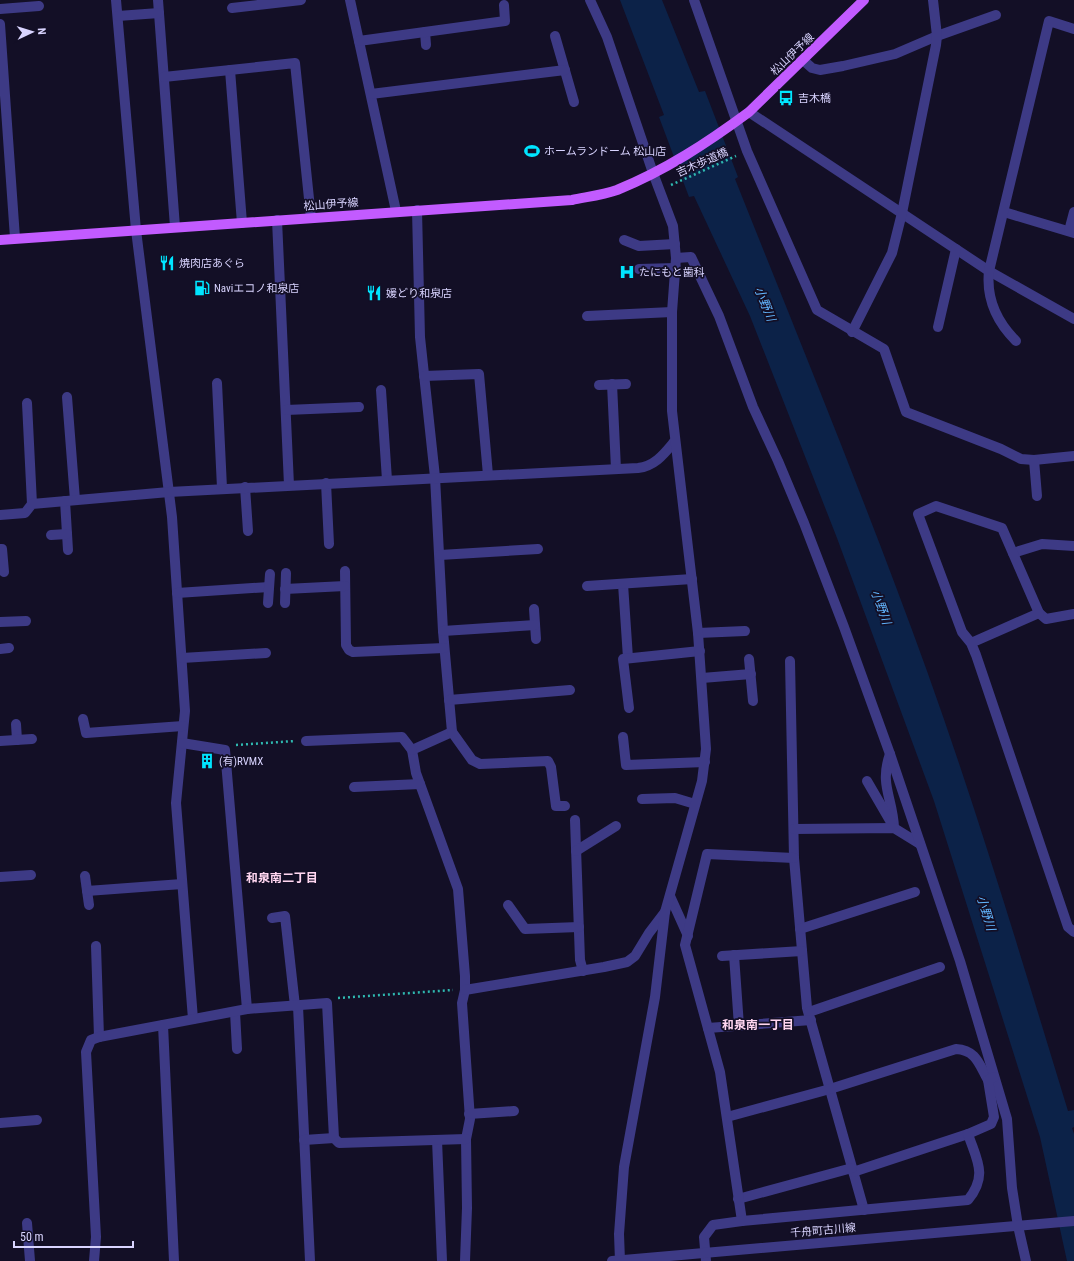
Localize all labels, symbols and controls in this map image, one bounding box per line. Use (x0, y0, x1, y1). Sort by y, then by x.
north arrow (12, 12, 52, 52)
text: N (35, 28, 48, 35)
street label: 松山伊予線 (768, 31, 817, 78)
bus stop icon: 吉木橋 (777, 89, 795, 107)
place label: 吉木橋 (798, 92, 831, 105)
sports icon: ホームランドーム 松山店 (523, 142, 541, 160)
place label: ホームランドーム 松山店 (544, 145, 666, 158)
street label: 吉木歩道橋 (674, 145, 730, 180)
street label: 松山伊予線 (303, 196, 359, 213)
restaurant icon: 焼肉店あぐら (158, 254, 176, 272)
place label: 焼肉店あぐら (179, 257, 245, 270)
hospital icon: たにもと歯科 (618, 263, 636, 281)
place label: たにもと歯科 (639, 266, 705, 279)
fuel station icon: Naviエコノ和泉店 (193, 279, 211, 297)
place label: Naviエコノ和泉店 (214, 282, 299, 295)
restaurant icon: 媛どり和泉店 (365, 284, 383, 302)
water label: 小野川 (752, 285, 779, 325)
place label: 媛どり和泉店 (386, 287, 452, 300)
water label: 小野川 (868, 588, 894, 628)
building icon: (有)RVMX (198, 752, 216, 770)
place label: (有)RVMX (219, 755, 263, 768)
district label: 和泉南二丁目 (246, 871, 318, 885)
water label: 小野川 (974, 894, 999, 934)
district label: 和泉南一丁目 (722, 1018, 794, 1032)
street label: 千舟町古川線 (790, 1221, 856, 1240)
scale bar (14, 1223, 133, 1249)
text: 50 m (20, 1230, 44, 1244)

